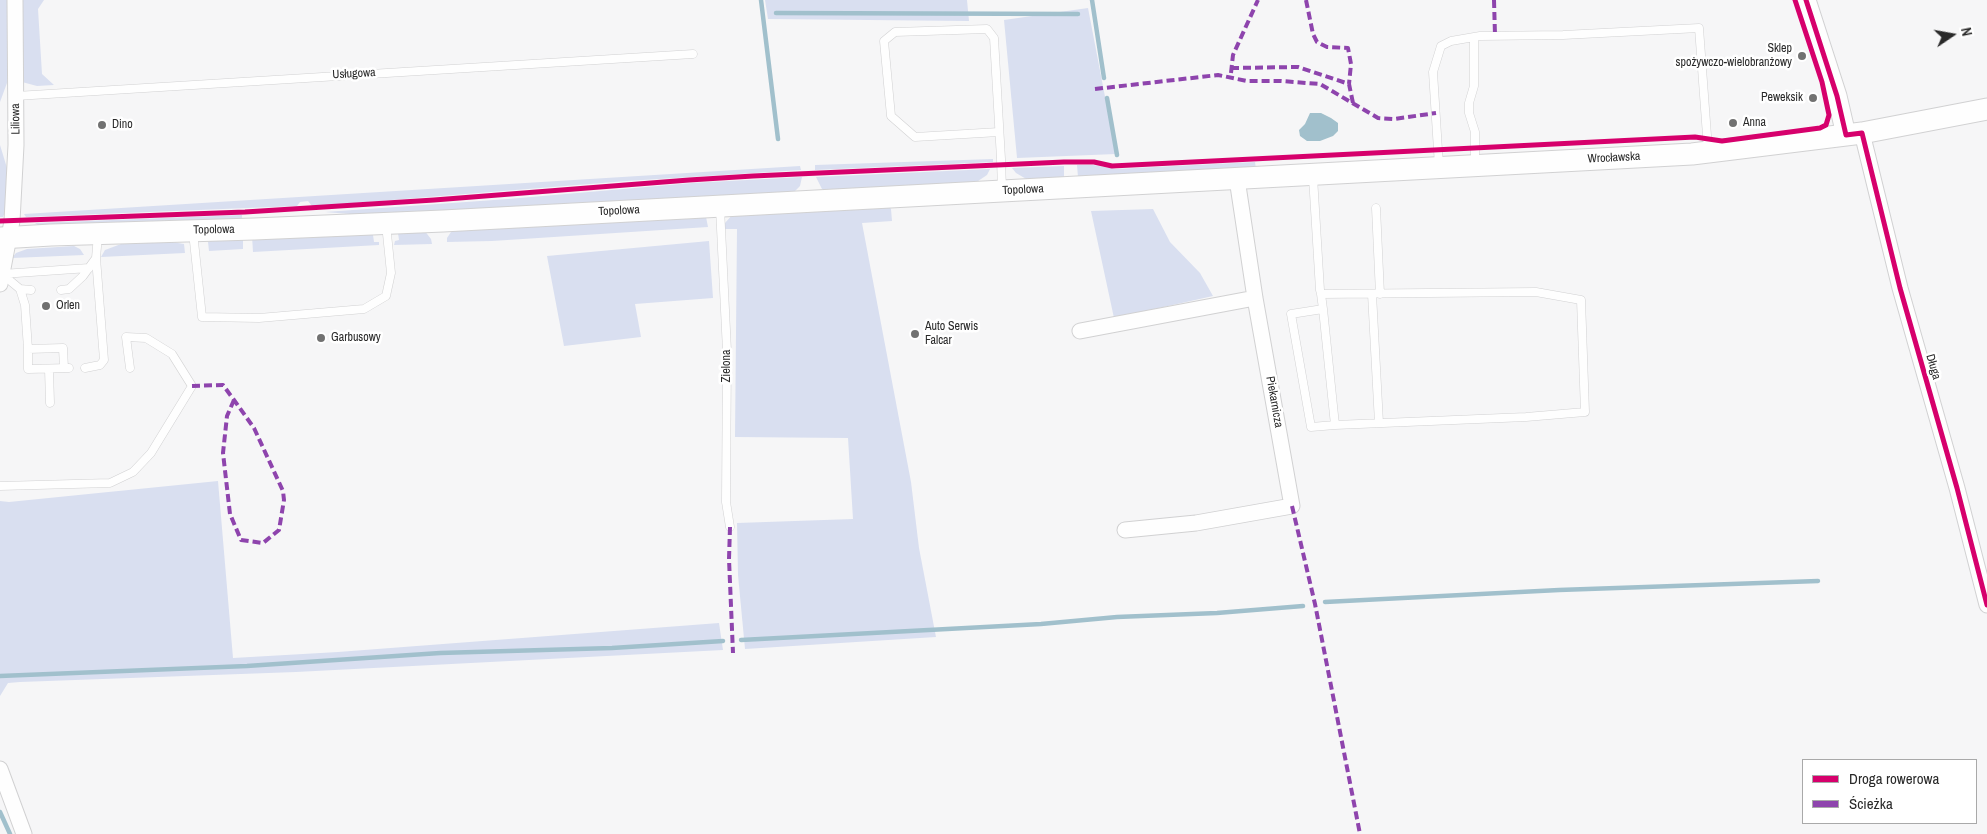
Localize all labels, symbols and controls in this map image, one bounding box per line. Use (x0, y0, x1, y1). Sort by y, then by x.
north arrow (1927, 10, 1977, 60)
text: N (1957, 26, 1976, 38)
place label: Sklep spożywczo-wielobranżowy (1676, 42, 1792, 70)
marker: Sklep spożywczo-wielobranżowy (1796, 50, 1808, 62)
street label: Usługowa (332, 66, 376, 82)
place label: Peweksik (1761, 91, 1803, 105)
marker: Peweksik (1807, 92, 1819, 104)
street label: Liliowa (9, 103, 23, 135)
place label: Anna (1743, 116, 1766, 130)
marker: Anna (1727, 117, 1739, 129)
place label: Dino (112, 118, 133, 132)
marker: Dino (96, 119, 108, 131)
street label: Wrocławska (1587, 149, 1641, 167)
street label: Topolowa (1002, 182, 1044, 198)
street label: Topolowa (598, 203, 640, 219)
street label: Topolowa (193, 222, 235, 238)
place label: Orlen (56, 299, 80, 313)
marker: Orlen (40, 300, 52, 312)
place label: Auto Serwis Falcar (925, 320, 978, 348)
marker: Auto Serwis Falcar (909, 328, 921, 340)
place label: Garbusowy (331, 331, 381, 345)
marker: Garbusowy (315, 332, 327, 344)
street label: Zielona (720, 350, 734, 382)
street label: Długa (1923, 353, 1943, 381)
street label: Piekarnicza (1262, 375, 1286, 429)
legend (1802, 759, 1977, 824)
text: Droga rowerowa (1849, 768, 1939, 789)
text: Ścieżka (1849, 793, 1893, 814)

